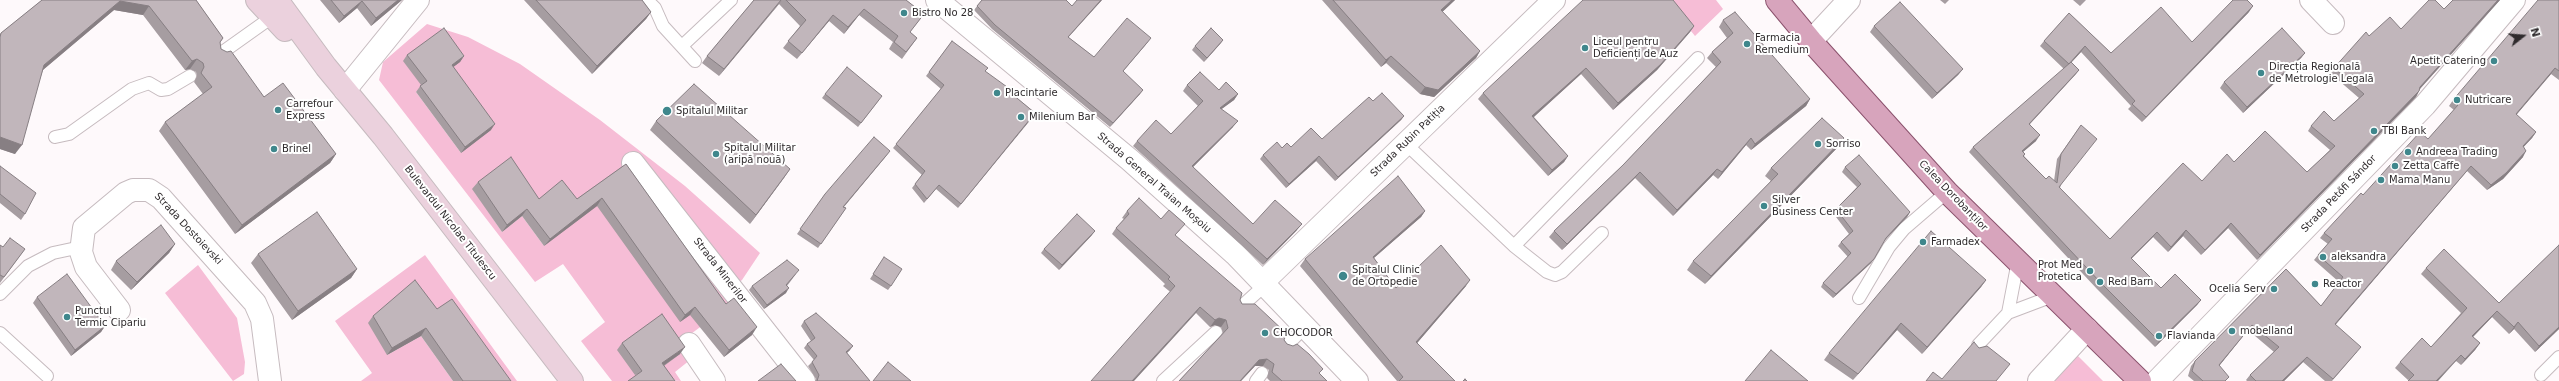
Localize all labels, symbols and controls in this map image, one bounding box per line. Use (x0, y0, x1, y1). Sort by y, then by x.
place label: Bistro No 28 (912, 7, 973, 19)
marker: Bistro No 28 (899, 8, 909, 18)
north arrow (2503, 16, 2543, 56)
text: N (2527, 26, 2543, 39)
place label: Farmacia Remedium (1755, 32, 1809, 56)
place label: Liceul pentru Deficienți de Auz (1593, 36, 1678, 60)
marker: Farmacia Remedium (1742, 39, 1752, 49)
marker: Liceul pentru Deficienți de Auz (1580, 43, 1590, 53)
place label: Apetit Catering (2410, 55, 2486, 67)
marker: Apetit Catering (2489, 56, 2499, 66)
place label: Direcția Regională de Metrologie Legală (2269, 61, 2374, 84)
marker: Direcția Regională de Metrologie Legală (2256, 68, 2266, 78)
place label: Placintarie (1005, 87, 1058, 99)
marker: Placintarie (992, 88, 1002, 98)
place label: Nutricare (2465, 94, 2511, 106)
marker: Nutricare (2452, 95, 2462, 105)
place label: Carrefour Express (286, 98, 333, 122)
street label: Strada Rubin Patiția (1368, 102, 1448, 180)
marker: Carrefour Express (273, 105, 283, 115)
marker: Spitalul Militar (661, 105, 673, 117)
place label: Spitalul Militar (676, 105, 748, 117)
place label: Milenium Bar (1029, 111, 1095, 123)
marker: Milenium Bar (1016, 112, 1026, 122)
place label: TBI Bank (2382, 125, 2426, 137)
marker: TBI Bank (2369, 126, 2379, 136)
street label: Strada General Traian Moșoiu (1095, 130, 1213, 236)
place label: Sorriso (1826, 138, 1861, 150)
marker: Sorriso (1813, 139, 1823, 149)
place label: Spitalul Militar (aripă nouă) (724, 142, 796, 166)
place label: Brinel (282, 143, 311, 155)
marker: Brinel (269, 144, 279, 154)
place label: Andreea Trading (2416, 146, 2498, 158)
marker: Andreea Trading (2403, 147, 2413, 157)
marker: Spitalul Militar (aripă nouă) (711, 149, 721, 159)
street label: Strada Petőfi Sándor (2299, 153, 2379, 235)
street label: Calea Dorobanților (1916, 158, 1990, 234)
place label: Zetta Caffe (2403, 160, 2459, 172)
marker: Zetta Caffe (2390, 161, 2400, 171)
street label: Bulevardul Nicolae Titulescu (402, 163, 498, 283)
place label: Mama Manu (2389, 174, 2450, 186)
marker: Mama Manu (2376, 175, 2386, 185)
street label: Strada Dostoievski (152, 191, 224, 267)
place label: Silver Business Center (1772, 194, 1853, 218)
marker: Silver Business Center (1759, 201, 1769, 211)
street label: Strada Minerilor (691, 236, 749, 306)
place label: Farmadex (1931, 236, 1980, 248)
marker: Farmadex (1918, 237, 1928, 247)
place label: aleksandra (2331, 251, 2386, 263)
marker: aleksandra (2318, 252, 2328, 262)
place label: Prot Med Protetica (2038, 259, 2082, 282)
place label: Spitalul Clinic de Ortopedie (1352, 264, 1420, 288)
marker: Prot Med Protetica (2085, 266, 2095, 276)
marker: Spitalul Clinic de Ortopedie (1337, 270, 1349, 282)
place label: Red Barn (2108, 276, 2153, 288)
marker: Red Barn (2095, 277, 2105, 287)
place label: Reactor (2323, 278, 2361, 290)
marker: Reactor (2310, 279, 2320, 289)
place label: Ocelia Serv (2209, 283, 2266, 295)
marker: Ocelia Serv (2269, 284, 2279, 294)
place label: Punctul Termic Cipariu (75, 305, 146, 328)
marker: Punctul Termic Cipariu (62, 312, 72, 322)
place label: mobelland (2240, 325, 2293, 337)
marker: mobelland (2227, 326, 2237, 336)
place label: CHOCODOR (1273, 327, 1333, 339)
marker: CHOCODOR (1260, 328, 1270, 338)
place label: Flavianda (2167, 330, 2215, 342)
marker: Flavianda (2154, 331, 2164, 341)

